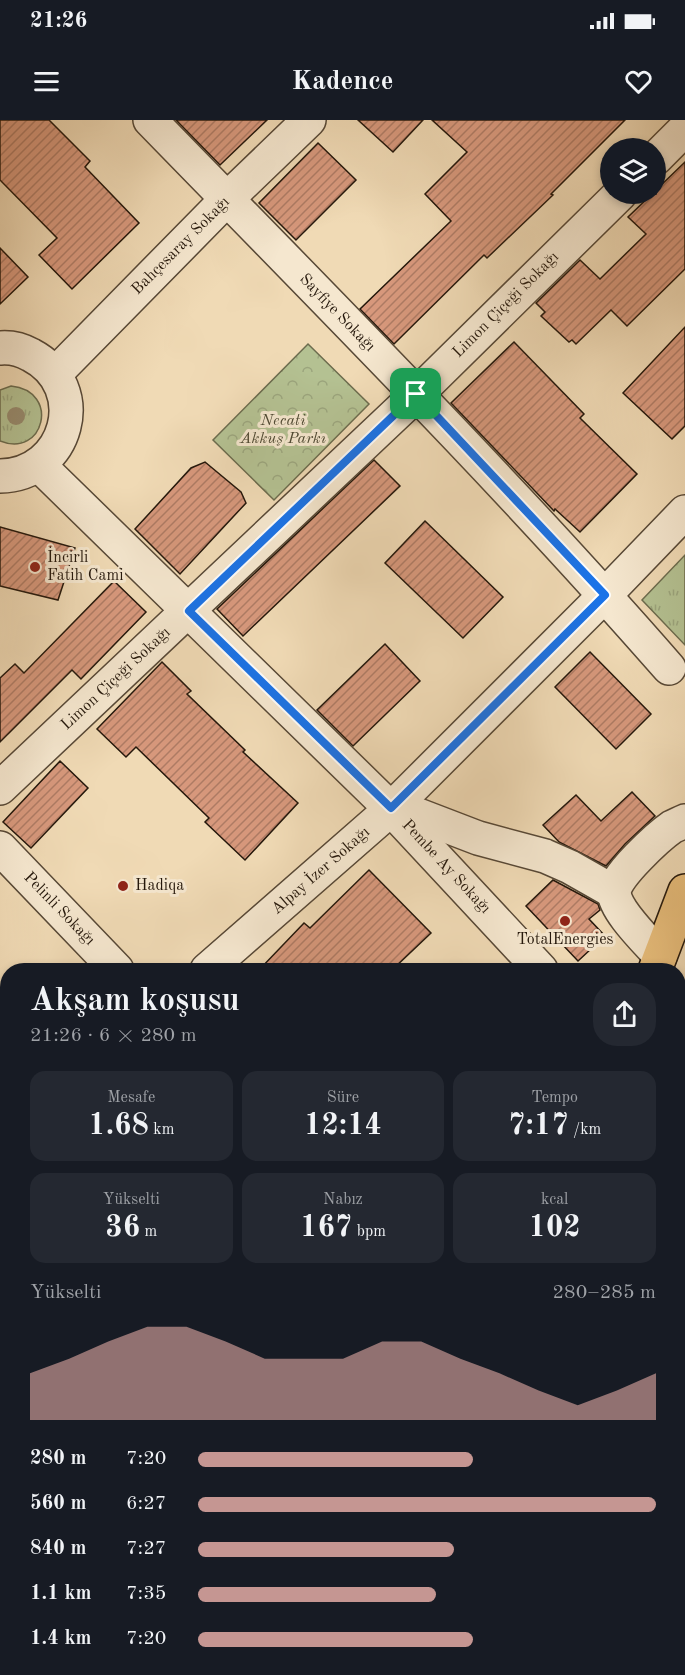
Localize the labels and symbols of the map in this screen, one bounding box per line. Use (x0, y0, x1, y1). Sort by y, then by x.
street label: Bahçesaray Sokağı (129, 194, 233, 298)
street label: Limon Çiçeği Sokağı (450, 249, 562, 361)
street label: Sayfiye Sokağı (296, 271, 378, 355)
pin (390, 368, 441, 419)
park label: Necati Akkuş Parkı (239, 413, 326, 447)
place label: İncirli Fatih Cami (47, 546, 123, 584)
marker: İncirli Fatih Cami (28, 560, 42, 574)
street label: Limon Çiçeği Sokağı (58, 624, 174, 734)
street label: Pembe Ay Sokağı (399, 817, 493, 917)
street label: Alpay İzer Sokağı (266, 821, 373, 918)
street label: Pelinli Sokağı (20, 869, 98, 949)
place label: Hadiqa (135, 878, 184, 894)
marker: Hadiqa (116, 879, 130, 893)
marker: TotalEnergies (558, 914, 572, 928)
place label: TotalEnergies (517, 932, 614, 948)

